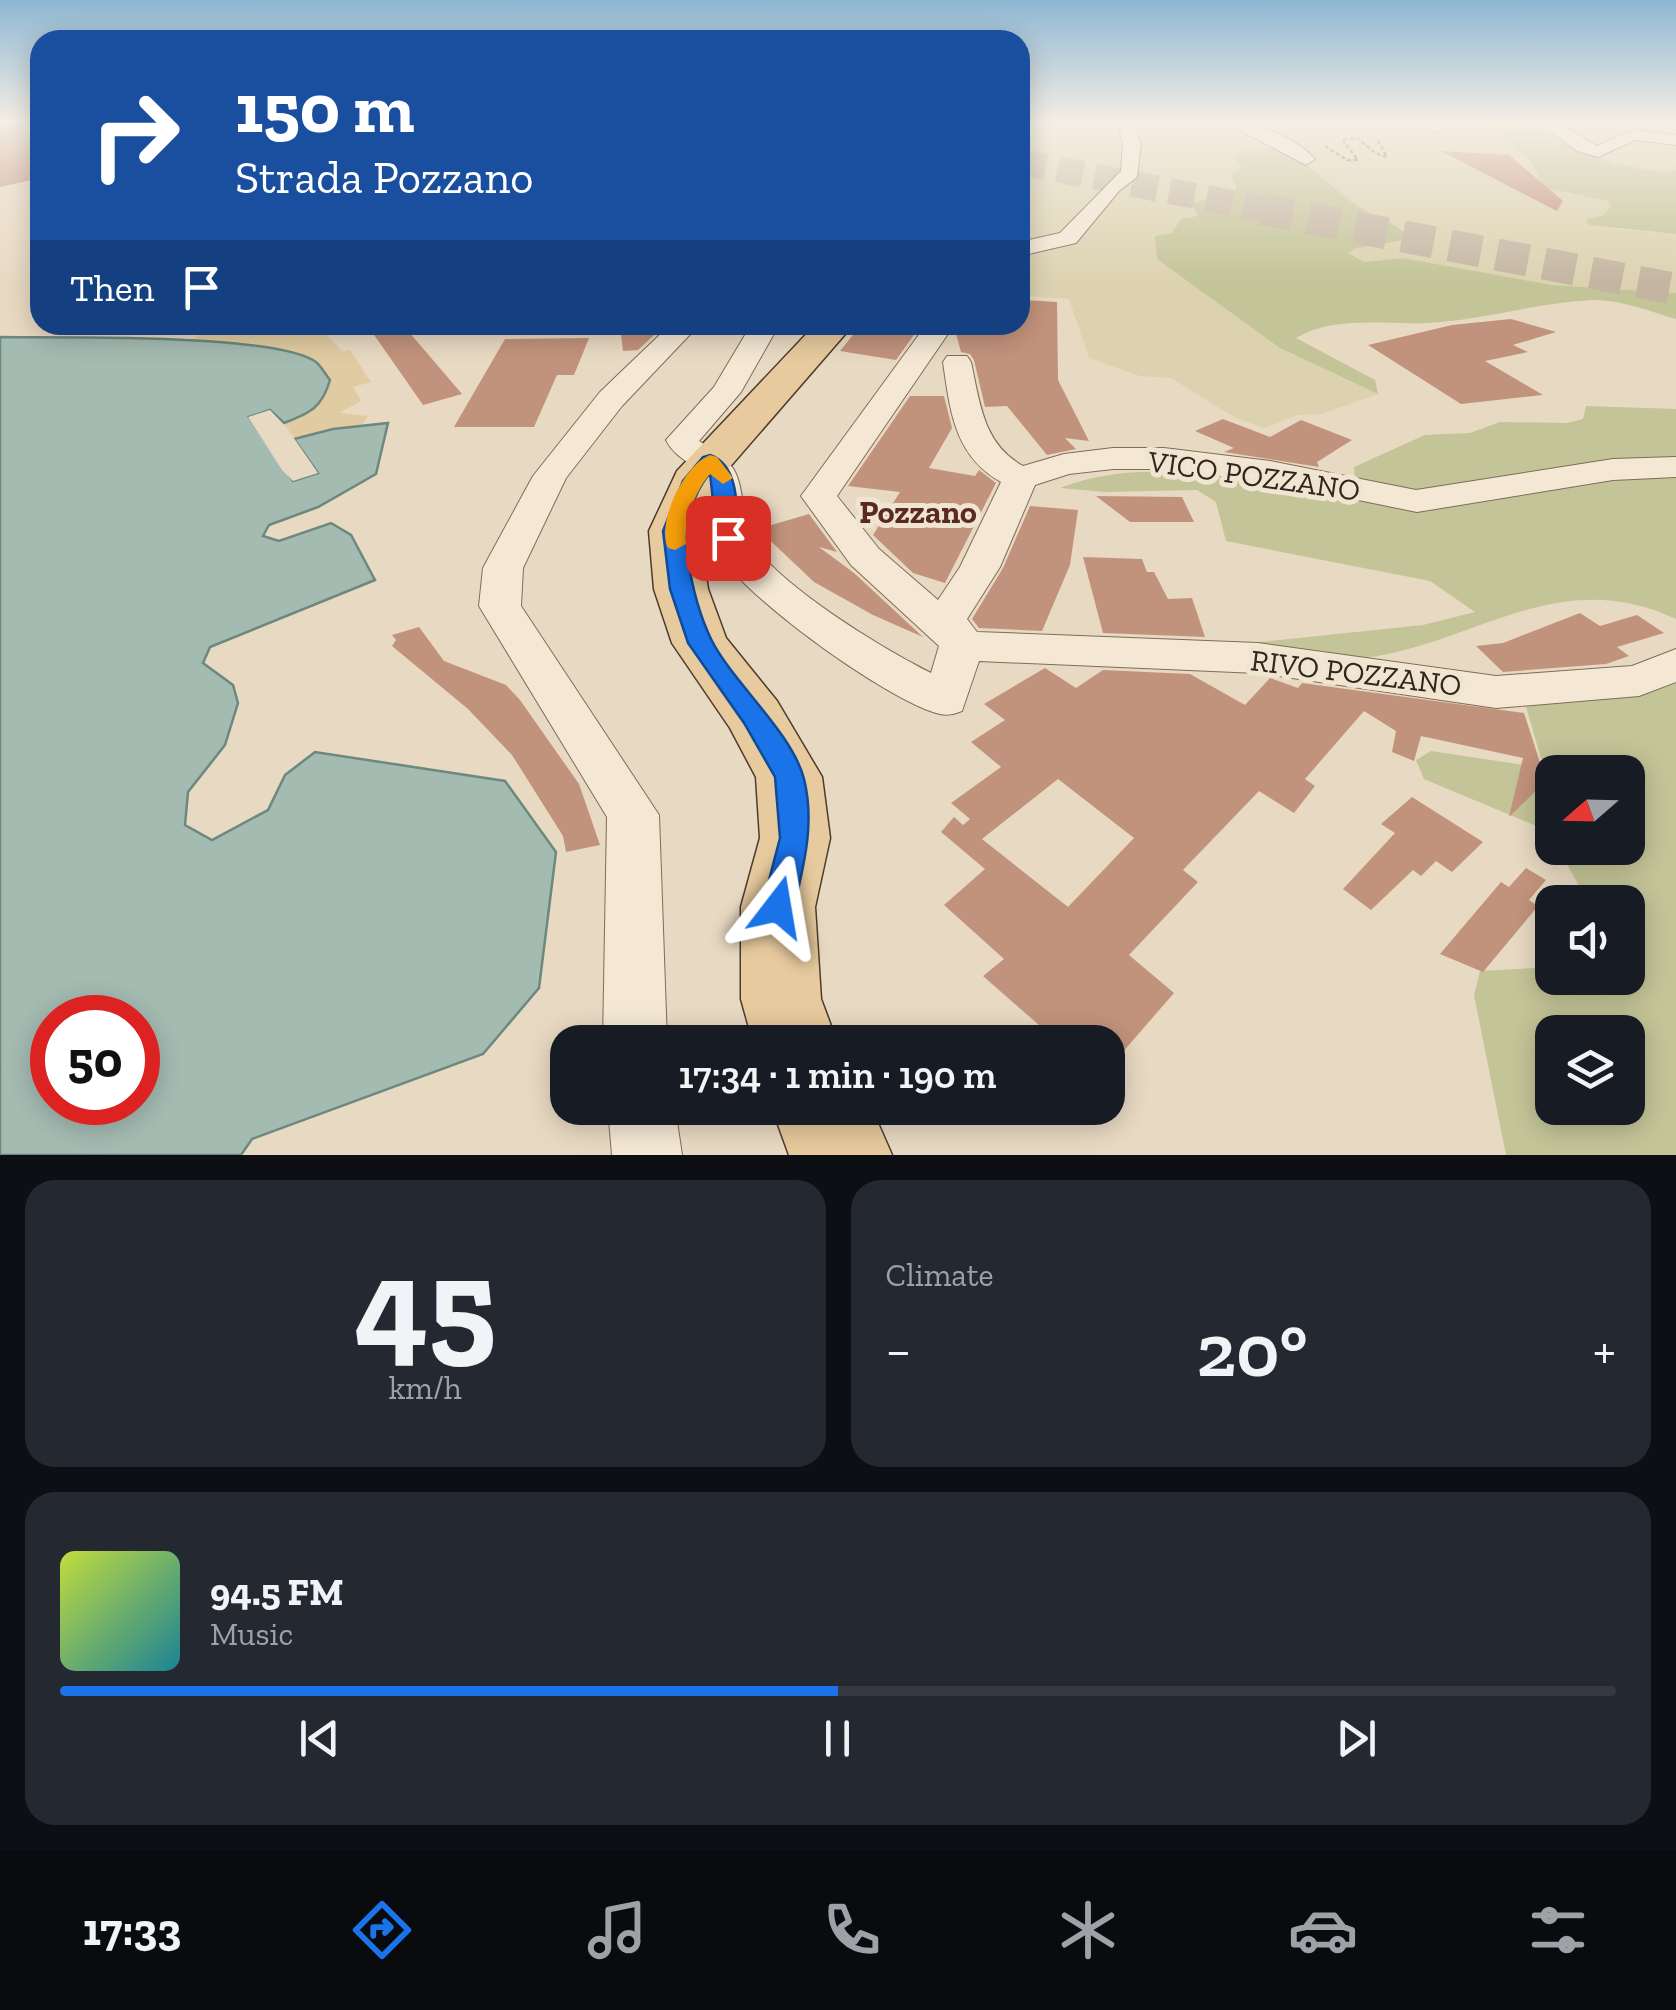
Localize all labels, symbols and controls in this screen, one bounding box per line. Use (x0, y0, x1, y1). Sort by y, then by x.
text: 150 m (235, 66, 415, 150)
icon: right (70, 70, 200, 200)
text: Strada Pozzano (235, 151, 533, 205)
icon: arrive (174, 260, 229, 315)
text: Then (70, 265, 154, 311)
street label: VICO POZZANO (1145, 443, 1362, 509)
district label: Pozzano (859, 493, 977, 531)
pin (686, 496, 771, 581)
icon: arrive (701, 511, 756, 566)
street label: RIVO POZZANO (1249, 642, 1463, 704)
north arrow (1535, 755, 1645, 865)
map controls (1535, 755, 1645, 1125)
position arrow (726, 855, 830, 959)
button: sound (1535, 885, 1645, 995)
speed limit sign: 50 (30, 995, 160, 1125)
button: layers (1535, 1015, 1645, 1125)
text: 17:34 · 1 min · 190 m (679, 1052, 996, 1098)
text: 45 (354, 1226, 496, 1382)
text: Climate (886, 1256, 994, 1294)
text: 20° (1197, 1305, 1308, 1395)
text: − (886, 1317, 911, 1383)
text: + (1593, 1317, 1616, 1383)
text: km/h (389, 1369, 462, 1407)
text: 94.5 FM (210, 1569, 343, 1615)
text: Music (210, 1615, 293, 1653)
icon: previous (292, 1711, 347, 1766)
icon: pause (810, 1711, 865, 1766)
icon: next (1329, 1711, 1384, 1766)
icon: directions (347, 1895, 417, 1965)
icon: music (582, 1895, 652, 1965)
icon: phone (817, 1895, 887, 1965)
icon: climate (1053, 1895, 1123, 1965)
icon: car (1288, 1895, 1358, 1965)
icon: filters (1523, 1895, 1593, 1965)
text: 17:33 (83, 1903, 181, 1957)

